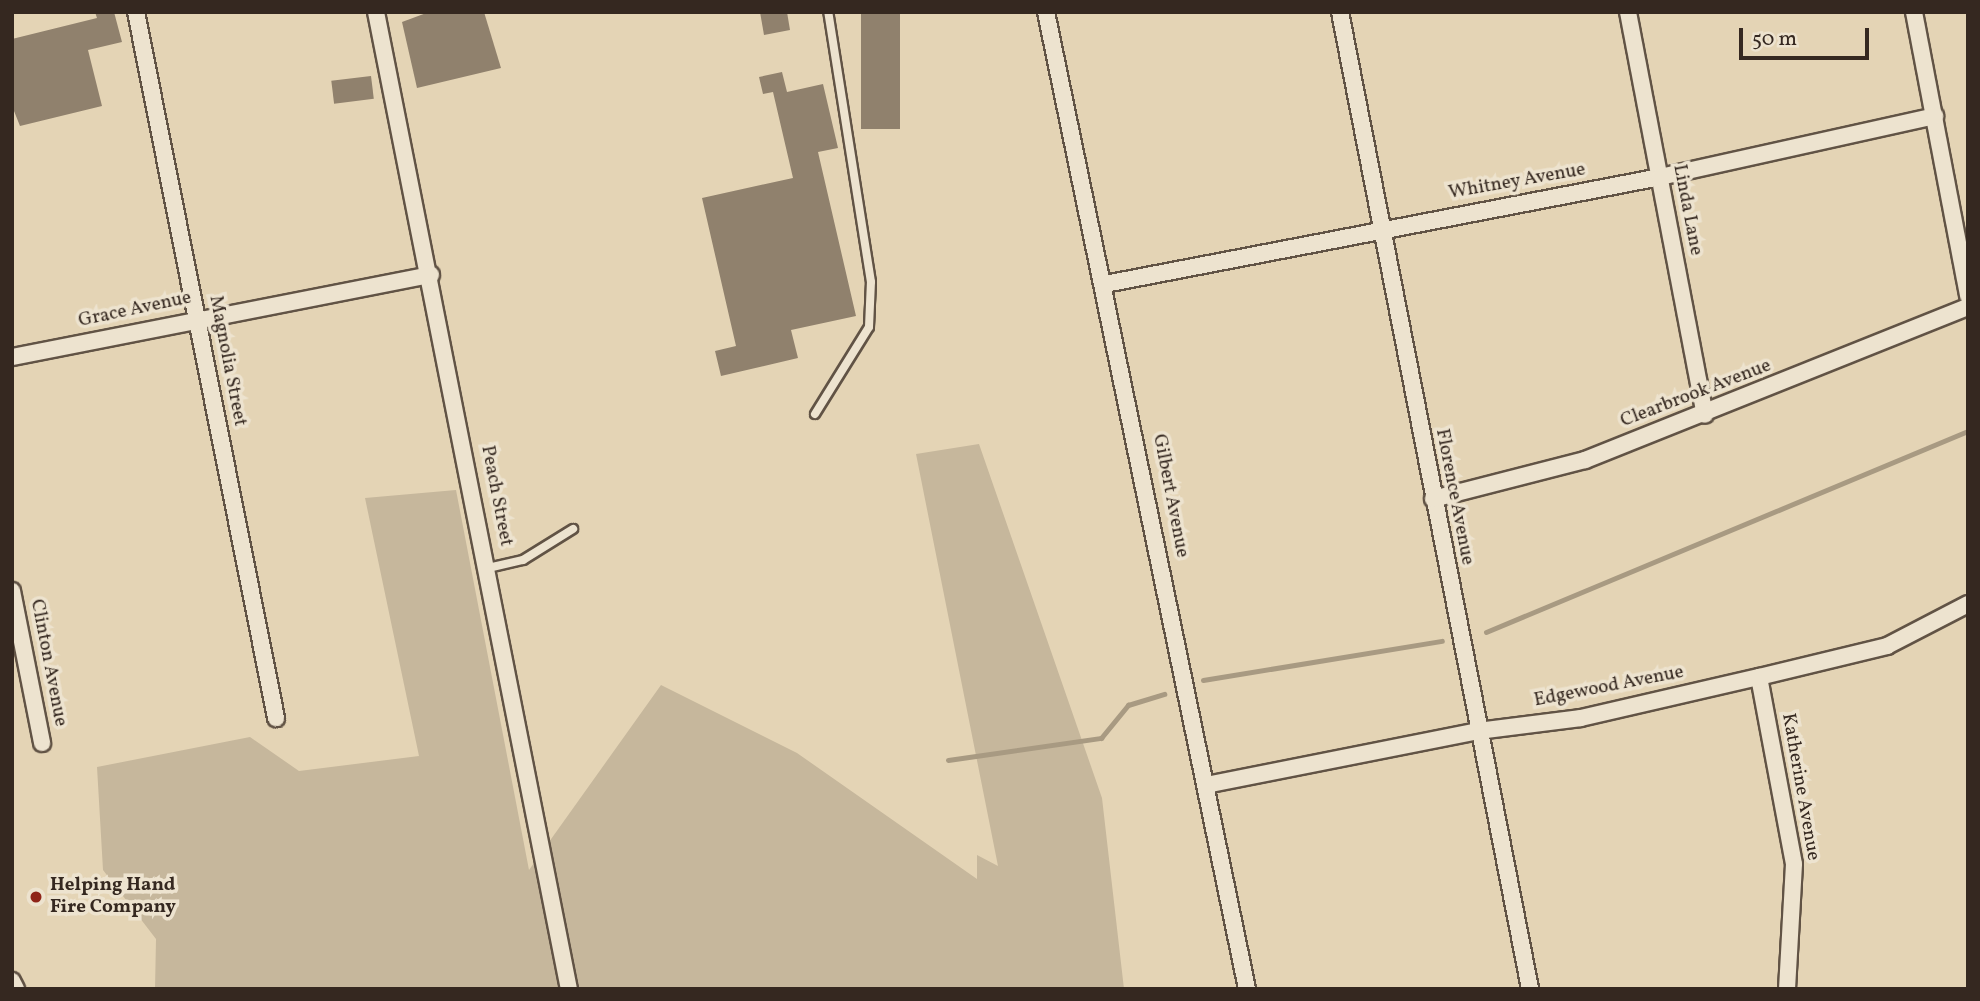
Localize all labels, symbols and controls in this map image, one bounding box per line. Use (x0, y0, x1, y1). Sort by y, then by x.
scale bar (1742, 14, 1871, 58)
text: 50 m (1752, 25, 1797, 54)
street label: Whitney Avenue (1447, 159, 1587, 205)
street label: Linda Lane (1667, 163, 1707, 257)
street label: Grace Avenue (77, 287, 193, 333)
street label: Magnolia Street (203, 294, 251, 428)
street label: Clearbrook Avenue (1618, 355, 1774, 433)
street label: Florence Avenue (1430, 427, 1478, 567)
street label: Gilbert Avenue (1147, 432, 1193, 560)
street label: Peach Street (475, 444, 517, 548)
street label: Clinton Avenue (24, 597, 72, 729)
street label: Edgewood Avenue (1532, 661, 1686, 713)
street label: Katherine Avenue (1776, 712, 1824, 862)
place label: Helping Hand Fire Company (50, 875, 176, 919)
marker: Helping Hand Fire Company (28, 889, 44, 905)

